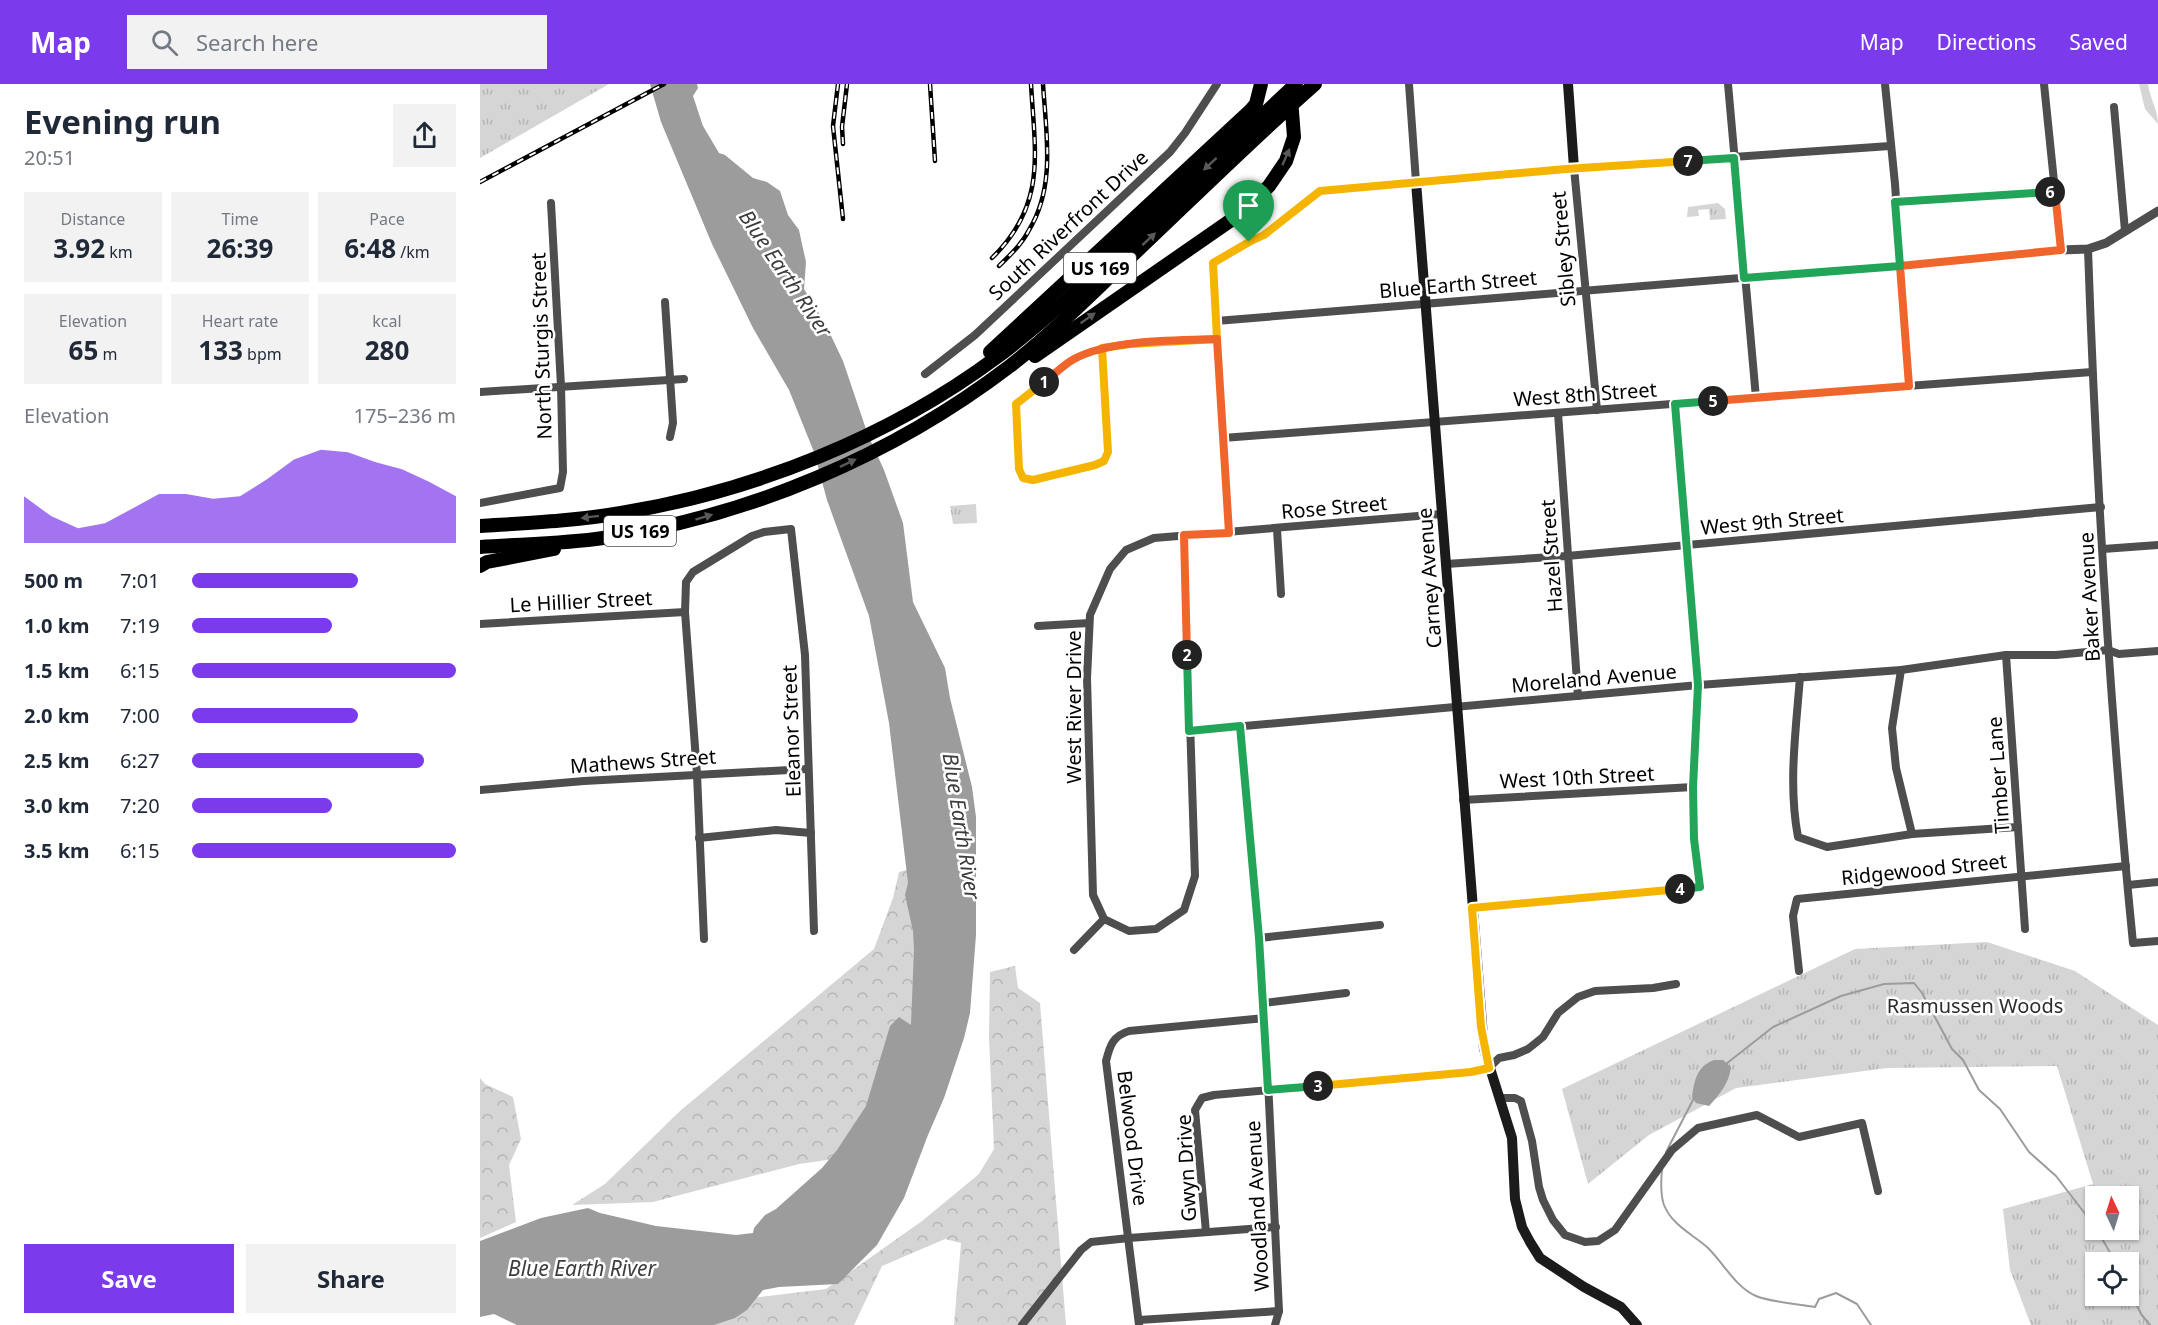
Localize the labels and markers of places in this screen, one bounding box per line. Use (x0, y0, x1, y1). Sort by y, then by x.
pin: 7 (1673, 146, 1703, 176)
pin: 6 (2035, 177, 2065, 207)
pin (1223, 180, 1274, 242)
pin: 1 (1029, 367, 1059, 397)
pin: 5 (1698, 386, 1728, 416)
pin: 2 (1172, 640, 1202, 670)
pin: 4 (1665, 874, 1695, 904)
pin: 3 (1303, 1071, 1333, 1101)

